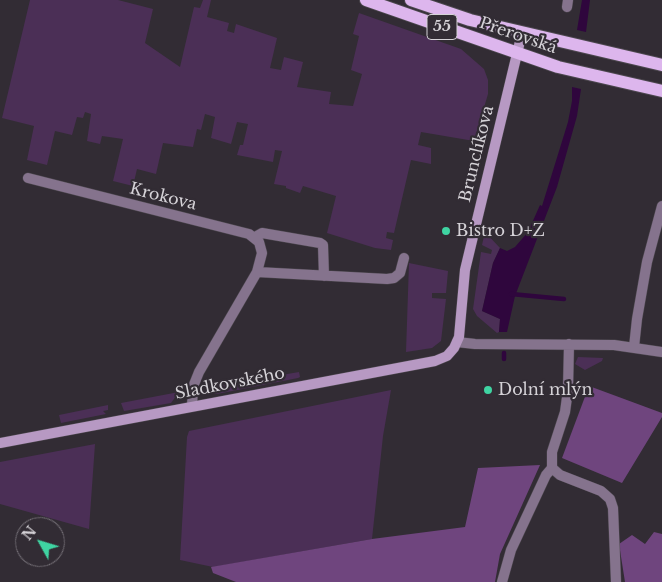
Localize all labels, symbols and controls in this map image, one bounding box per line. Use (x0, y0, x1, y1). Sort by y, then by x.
street label: Přerovská (477, 14, 559, 58)
road number: 55 (427, 15, 457, 40)
street label: Brunclíkova (456, 104, 498, 204)
street label: Krokova (128, 179, 198, 215)
place label: Bistro D+Z (456, 221, 545, 241)
marker: Bistro D+Z (440, 225, 452, 237)
street label: Sladkovského (174, 364, 286, 404)
place label: Dolní mlýn (498, 380, 592, 400)
marker: Dolní mlýn (482, 384, 494, 396)
north arrow (15, 517, 65, 567)
text: N (18, 522, 40, 544)

